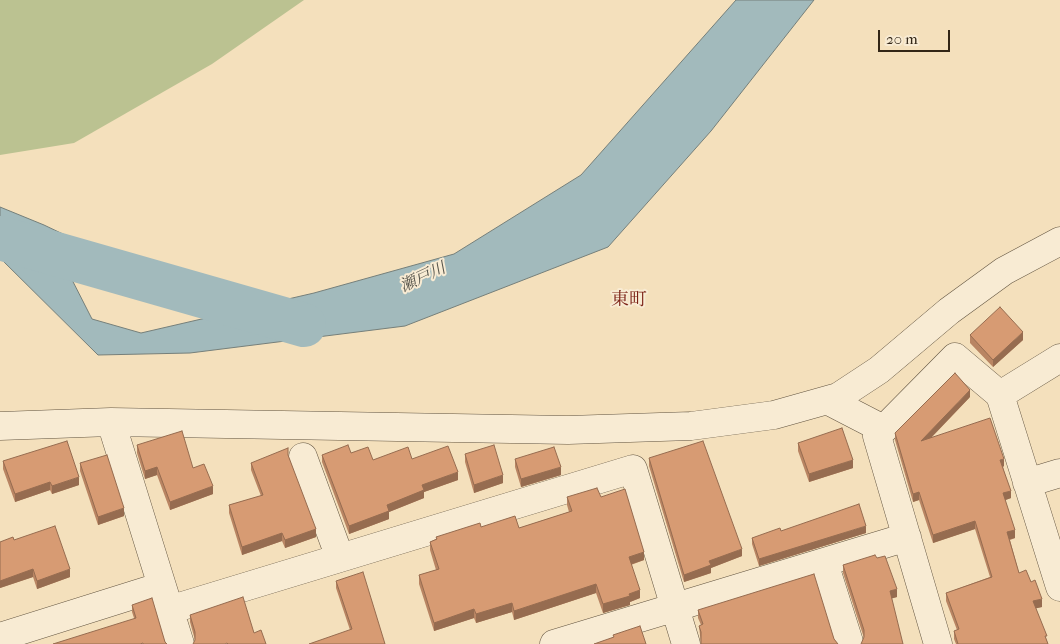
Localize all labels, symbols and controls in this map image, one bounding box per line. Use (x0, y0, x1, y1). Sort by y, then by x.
scale bar (880, 20, 952, 52)
text: 20 m (886, 30, 918, 48)
water label: 瀬戸川 (397, 259, 449, 297)
district label: 東町 (611, 290, 647, 312)

